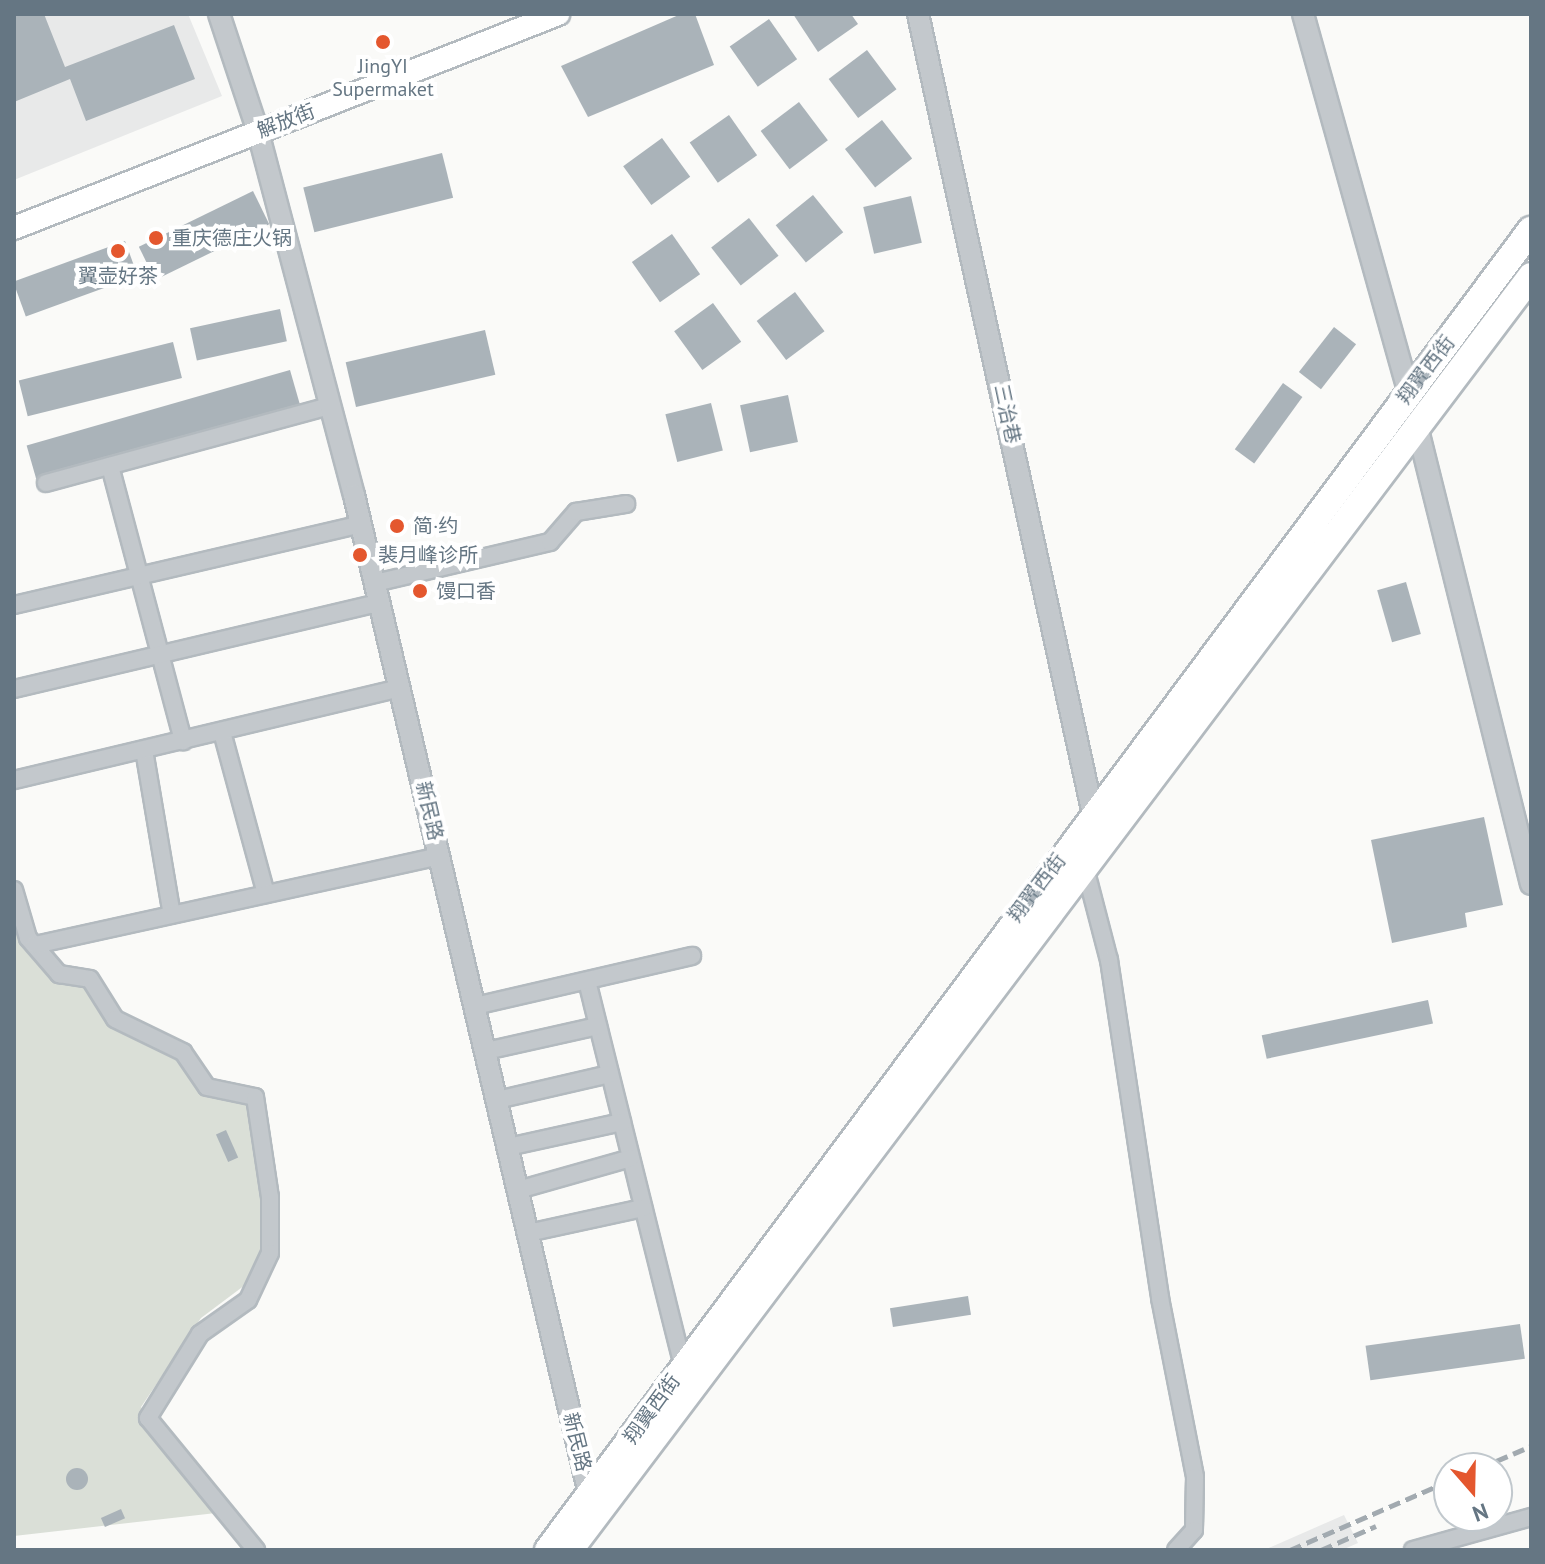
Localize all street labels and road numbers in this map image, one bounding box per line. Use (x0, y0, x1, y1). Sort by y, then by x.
street label: 解放街 (254, 99, 318, 143)
street label: 翔翼西街 (1392, 331, 1460, 409)
street label: 三治巷 (989, 382, 1025, 446)
street label: 新民路 (411, 779, 447, 843)
street label: 翔翼西街 (1003, 849, 1071, 927)
street label: 翔翼西街 (619, 1370, 685, 1448)
street label: 新民路 (558, 1410, 596, 1474)

